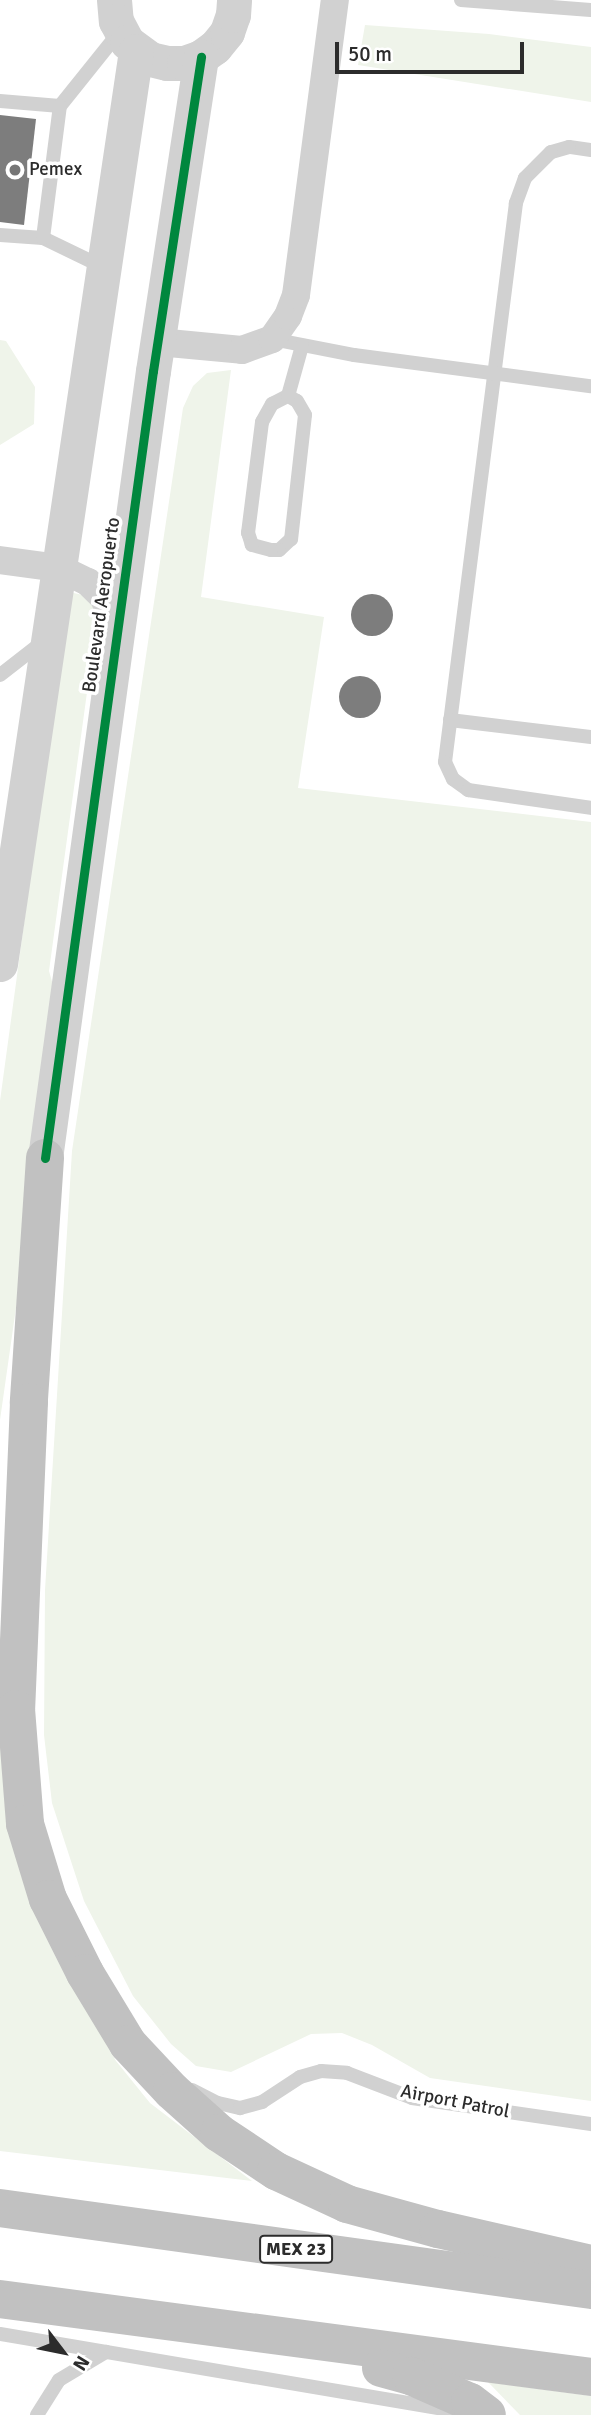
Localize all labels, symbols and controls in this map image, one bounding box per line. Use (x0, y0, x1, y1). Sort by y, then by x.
scale bar (339, 28, 528, 72)
text: 50 m (348, 41, 392, 67)
place label: Pemex (29, 159, 82, 181)
marker: Pemex (7, 162, 23, 178)
street label: Boulevard Aeropuerto (78, 516, 126, 694)
street label: Airport Patrol (399, 2080, 511, 2124)
road number: MEX 23 (258, 2234, 334, 2264)
north arrow (28, 2317, 98, 2387)
text: N (67, 2351, 94, 2375)

